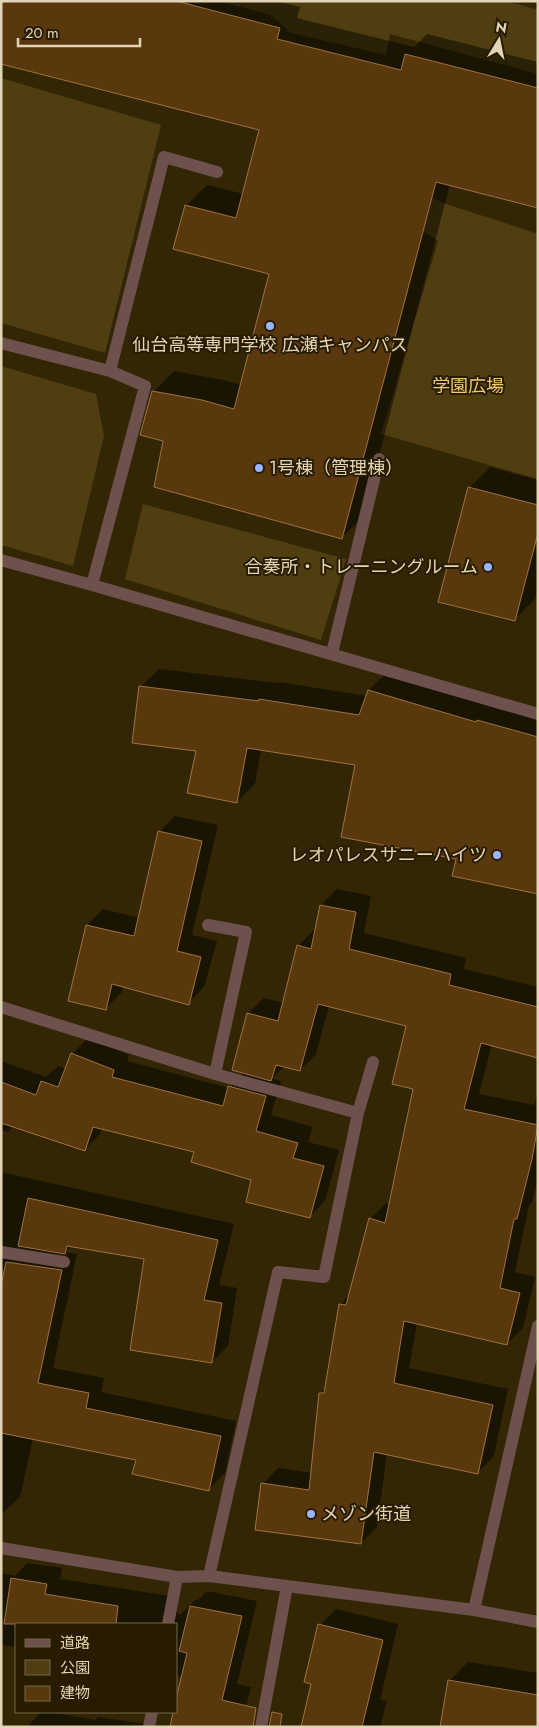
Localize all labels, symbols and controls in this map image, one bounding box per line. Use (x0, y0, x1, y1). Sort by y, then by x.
scale bar (18, 15, 140, 47)
north arrow (474, 15, 524, 65)
text: N (494, 16, 508, 38)
text: 20 m (25, 22, 59, 44)
marker: 仙台高等専門学校 広瀬キャンパス (264, 320, 276, 332)
place label: 仙台高等専門学校 広瀬キャンパス (132, 332, 408, 358)
park label: 学園広場 (432, 373, 504, 399)
place label: 1号棟（管理棟） (269, 455, 403, 481)
marker: 1号棟（管理棟） (253, 462, 265, 474)
place label: 合奏所・トレーニングルーム (245, 554, 478, 580)
marker: 合奏所・トレーニングルーム (482, 561, 494, 573)
place label: レオパレスサニーハイツ (290, 842, 487, 868)
marker: レオパレスサニーハイツ (491, 849, 503, 861)
place label: メゾン街道 (321, 1501, 411, 1527)
marker: メゾン街道 (305, 1508, 317, 1520)
legend (15, 1623, 178, 1713)
text: 道路 (60, 1632, 90, 1654)
text: 公園 (60, 1657, 90, 1679)
text: 建物 (60, 1682, 90, 1704)

